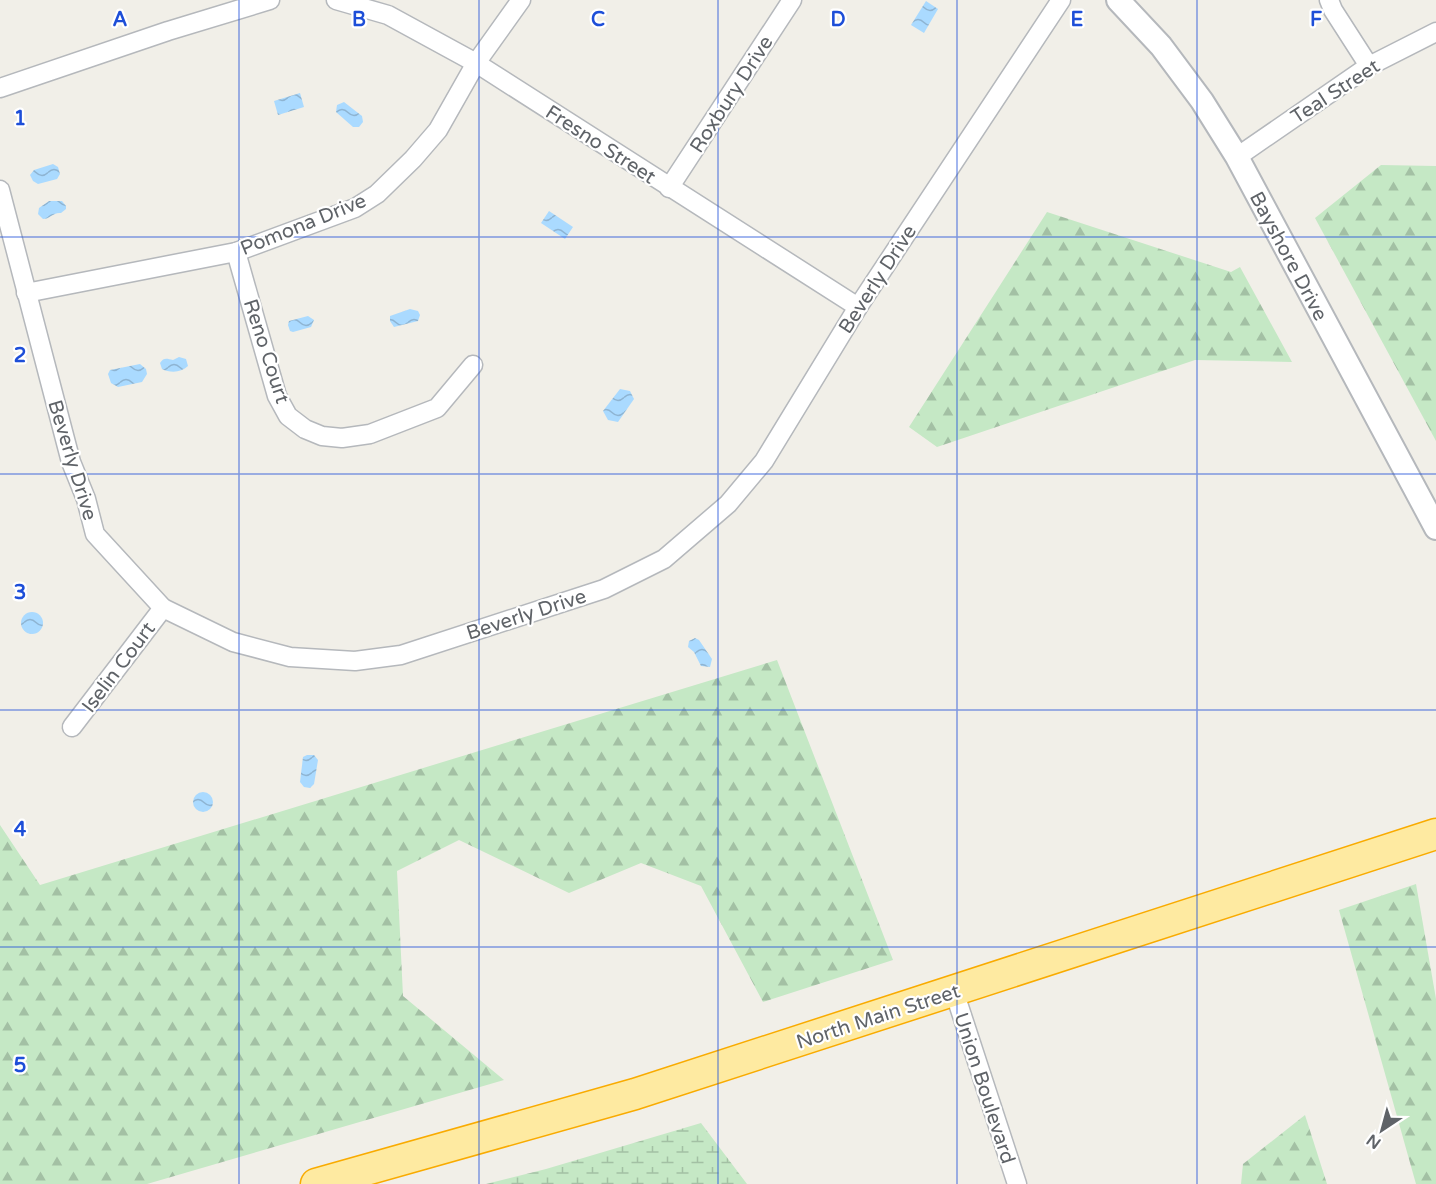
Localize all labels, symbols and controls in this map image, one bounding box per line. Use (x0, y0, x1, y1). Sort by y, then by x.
text: A (113, 8, 128, 32)
text: B (352, 8, 366, 32)
text: C (591, 8, 605, 32)
text: D (830, 8, 846, 32)
text: E (1071, 8, 1084, 32)
text: F (1310, 8, 1322, 32)
street label: Roxbury Drive (685, 32, 779, 158)
street label: Teal Street (1287, 54, 1385, 129)
street label: Fresno Street (541, 100, 660, 190)
text: 1 (14, 107, 26, 131)
street label: Bayshore Drive (1244, 188, 1332, 325)
street label: Pomona Drive (237, 189, 370, 261)
street label: Beverly Drive (834, 221, 922, 338)
street label: Reno Court (238, 296, 294, 407)
text: 2 (14, 344, 26, 368)
street label: Beverly Drive (42, 397, 102, 523)
text: 3 (14, 581, 26, 605)
street label: Beverly Drive (463, 584, 589, 646)
street label: Iselin Court (77, 617, 161, 718)
text: 4 (14, 818, 27, 842)
street label: North Main Street (793, 979, 964, 1055)
street label: Union Boulevard (948, 1010, 1020, 1167)
text: 5 (14, 1054, 26, 1078)
north arrow (1352, 1100, 1412, 1160)
text: N (1363, 1129, 1385, 1153)

